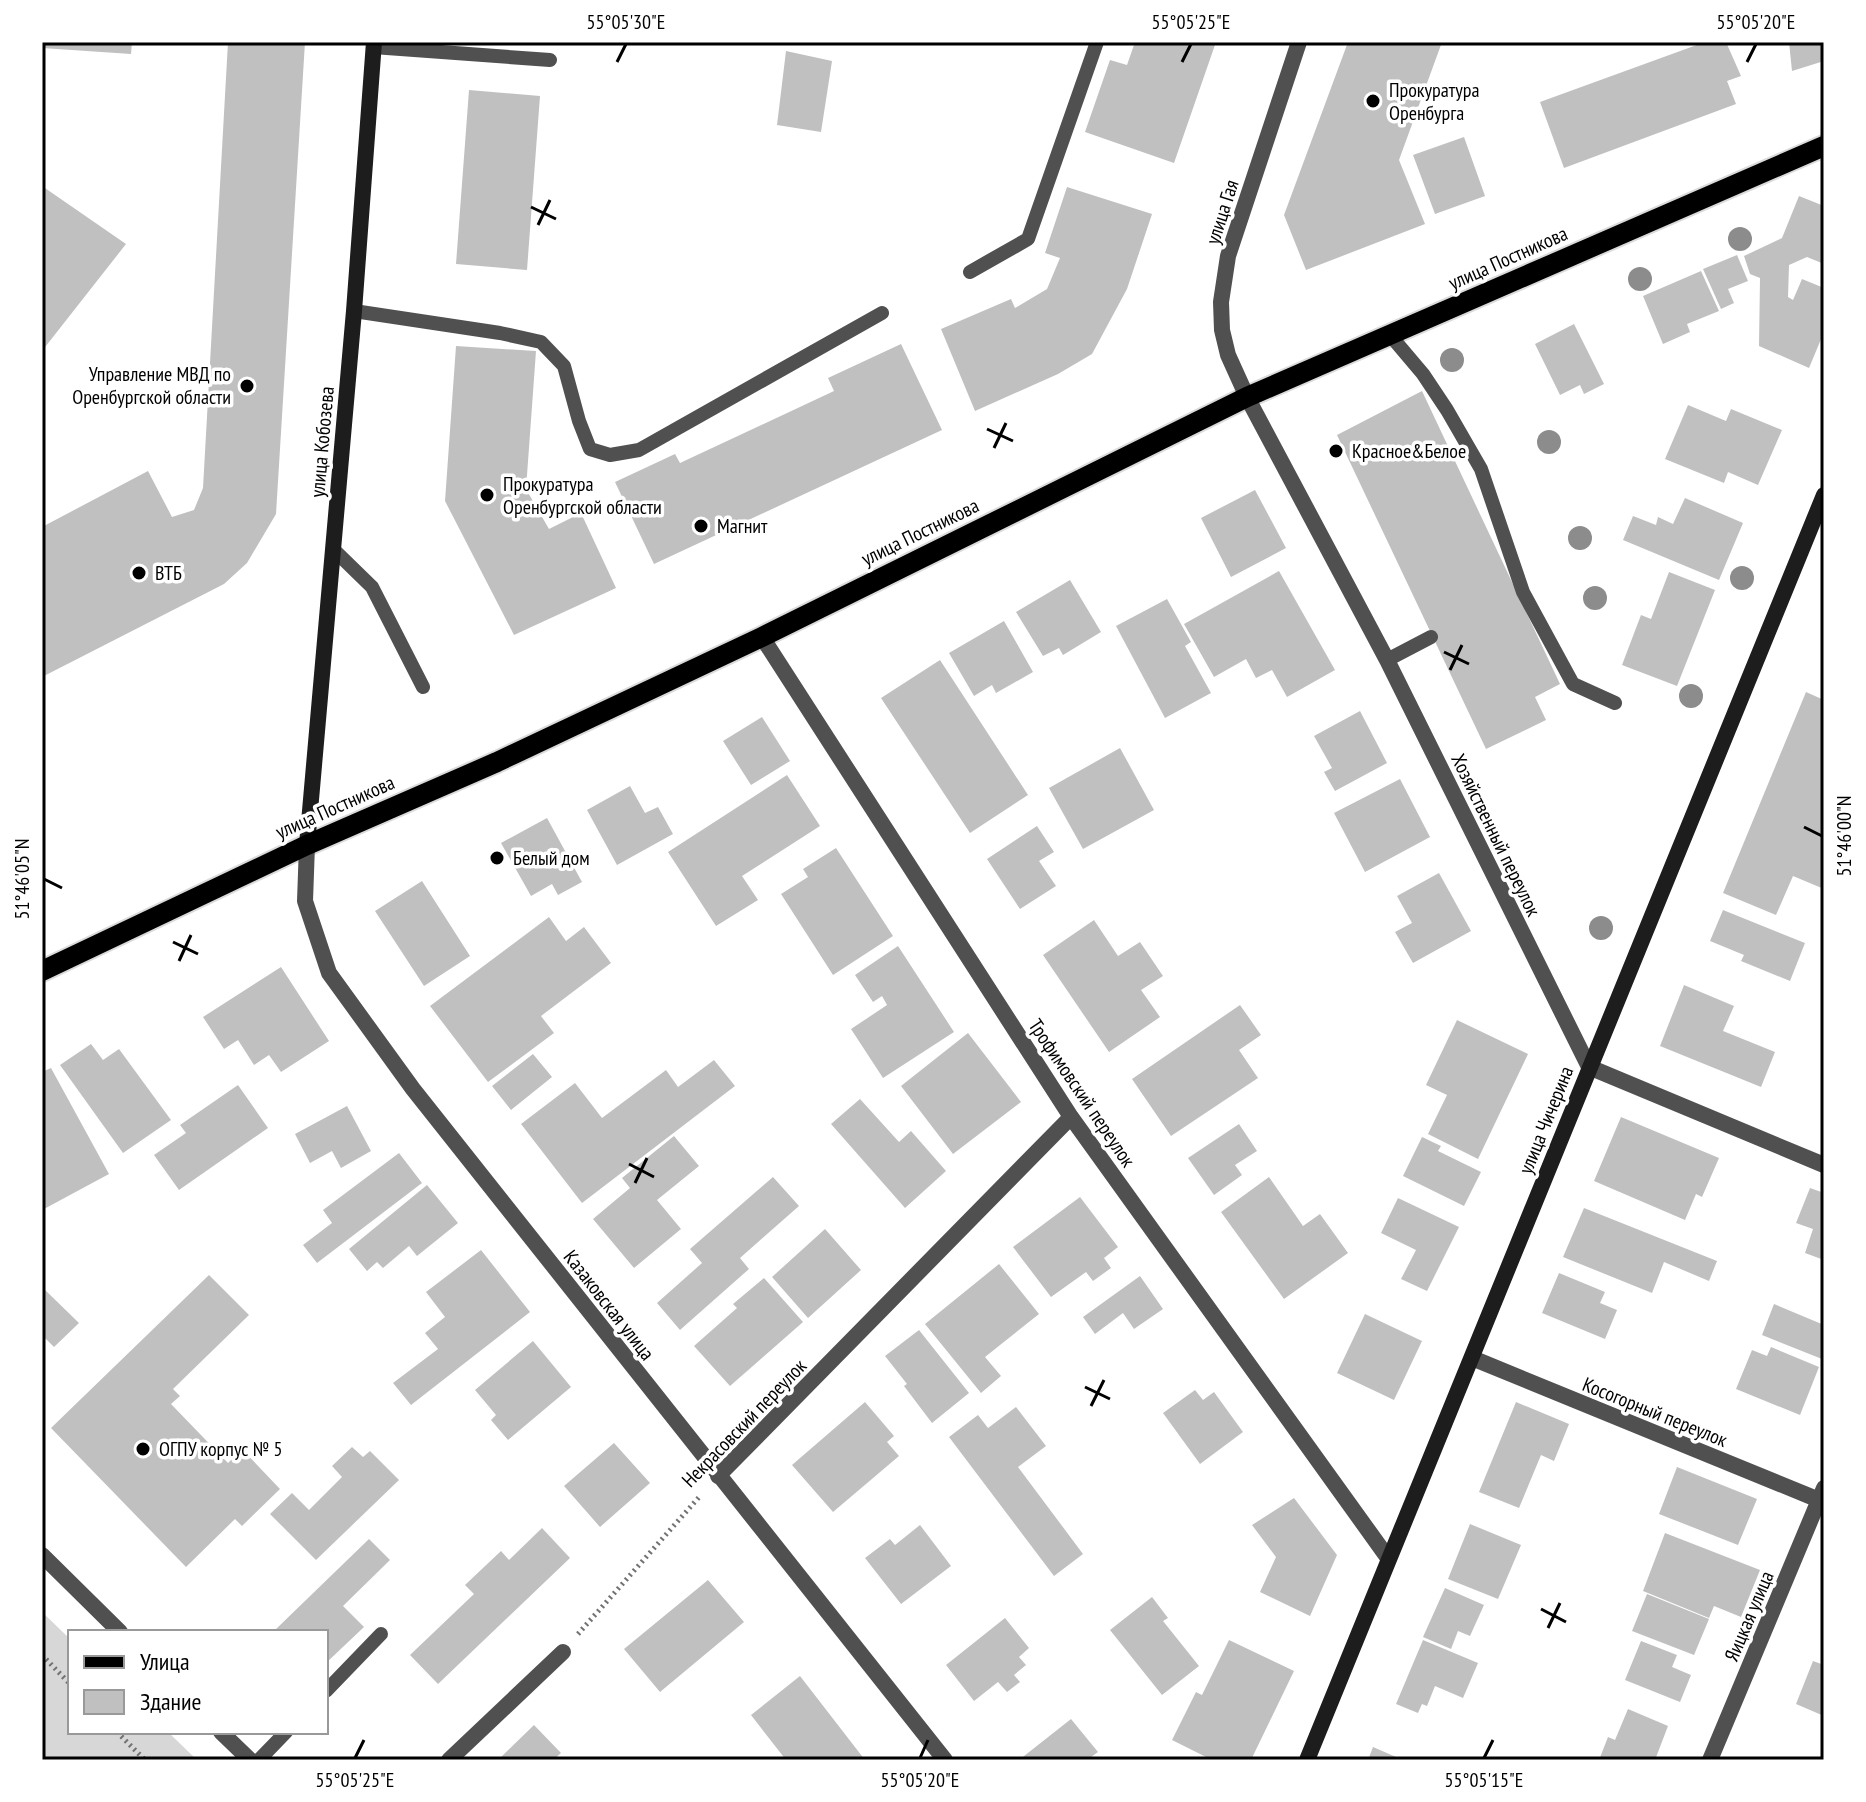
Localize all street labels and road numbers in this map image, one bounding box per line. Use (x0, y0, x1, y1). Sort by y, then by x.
street label: улица Гая (1199, 176, 1245, 248)
street label: улица Постникова (1444, 220, 1572, 296)
street label: улица Кобозева (304, 385, 340, 499)
street label: улица Постникова (857, 492, 983, 572)
street label: Хозяйственный переулок (1445, 749, 1547, 921)
street label: улица Постникова (271, 769, 399, 845)
street label: Трофимовский переулок (1023, 1014, 1141, 1172)
street label: улица Чичерина (1513, 1062, 1579, 1178)
street label: Казаковская улица (558, 1245, 660, 1365)
street label: Некрасовский переулок (676, 1353, 812, 1493)
street label: Косогорный переулок (1579, 1371, 1731, 1453)
street label: Яицкая улица (1718, 1567, 1780, 1665)

